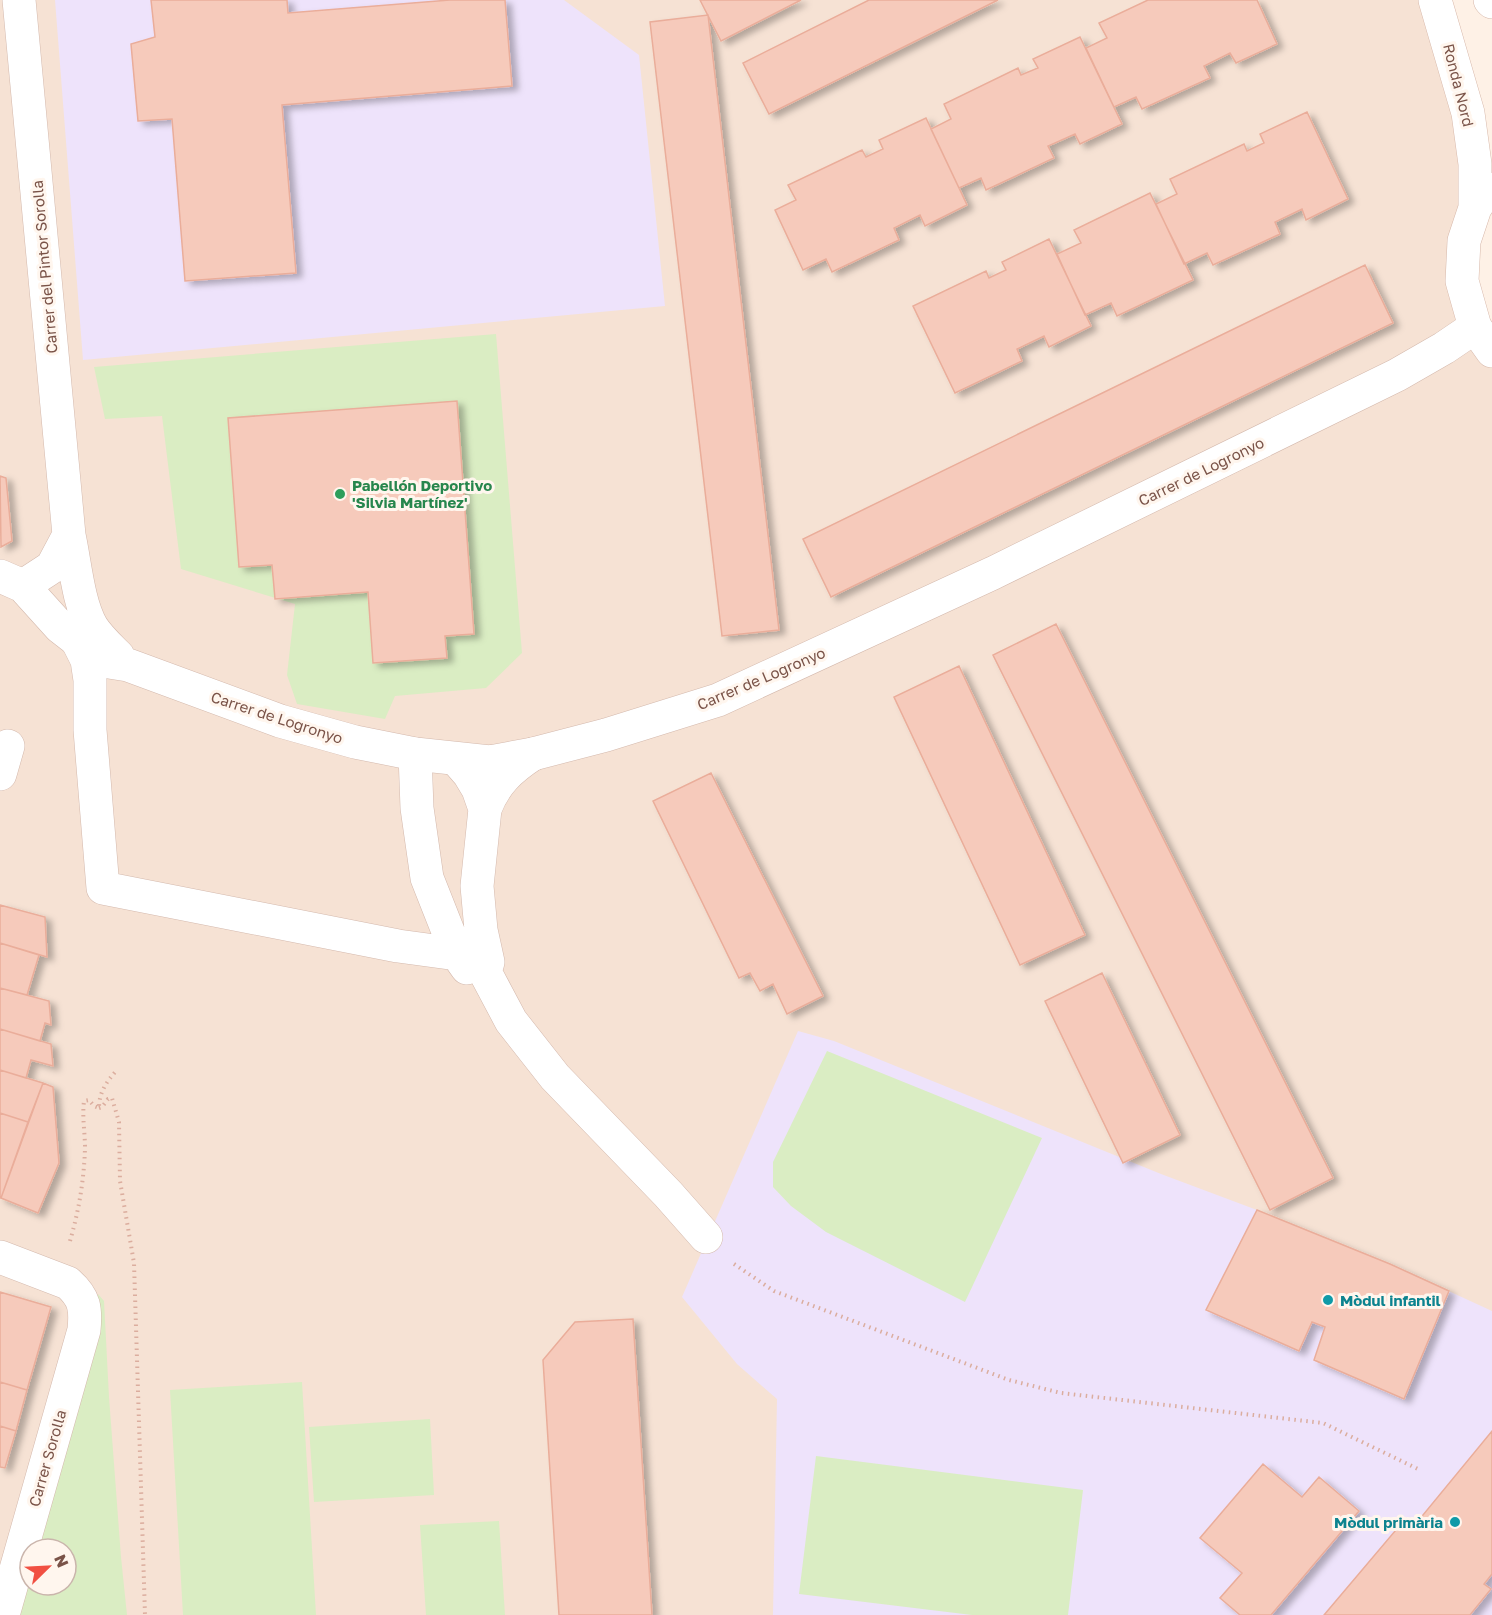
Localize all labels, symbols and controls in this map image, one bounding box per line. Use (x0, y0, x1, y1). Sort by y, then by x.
street label: Ronda Nord (1440, 42, 1478, 128)
street label: Carrer del Pintor Sorolla (27, 180, 61, 354)
street label: Carrer de Logronyo (1135, 433, 1267, 509)
place label: Pabellón Deportivo 'Silvia Martínez' (352, 476, 492, 511)
marker: Pabellón Deportivo 'Silvia Martínez' (333, 487, 347, 501)
street label: Carrer de Logronyo (694, 643, 828, 713)
street label: Carrer de Logronyo (209, 687, 345, 747)
place label: Mòdul infantil (1340, 1291, 1441, 1309)
marker: Mòdul infantil (1321, 1293, 1335, 1307)
street label: Carrer Sorolla (25, 1408, 69, 1508)
place label: Mòdul primària (1334, 1513, 1443, 1531)
marker: Mòdul primària (1448, 1515, 1462, 1529)
north arrow (18, 1537, 78, 1597)
text: N (50, 1551, 73, 1571)

